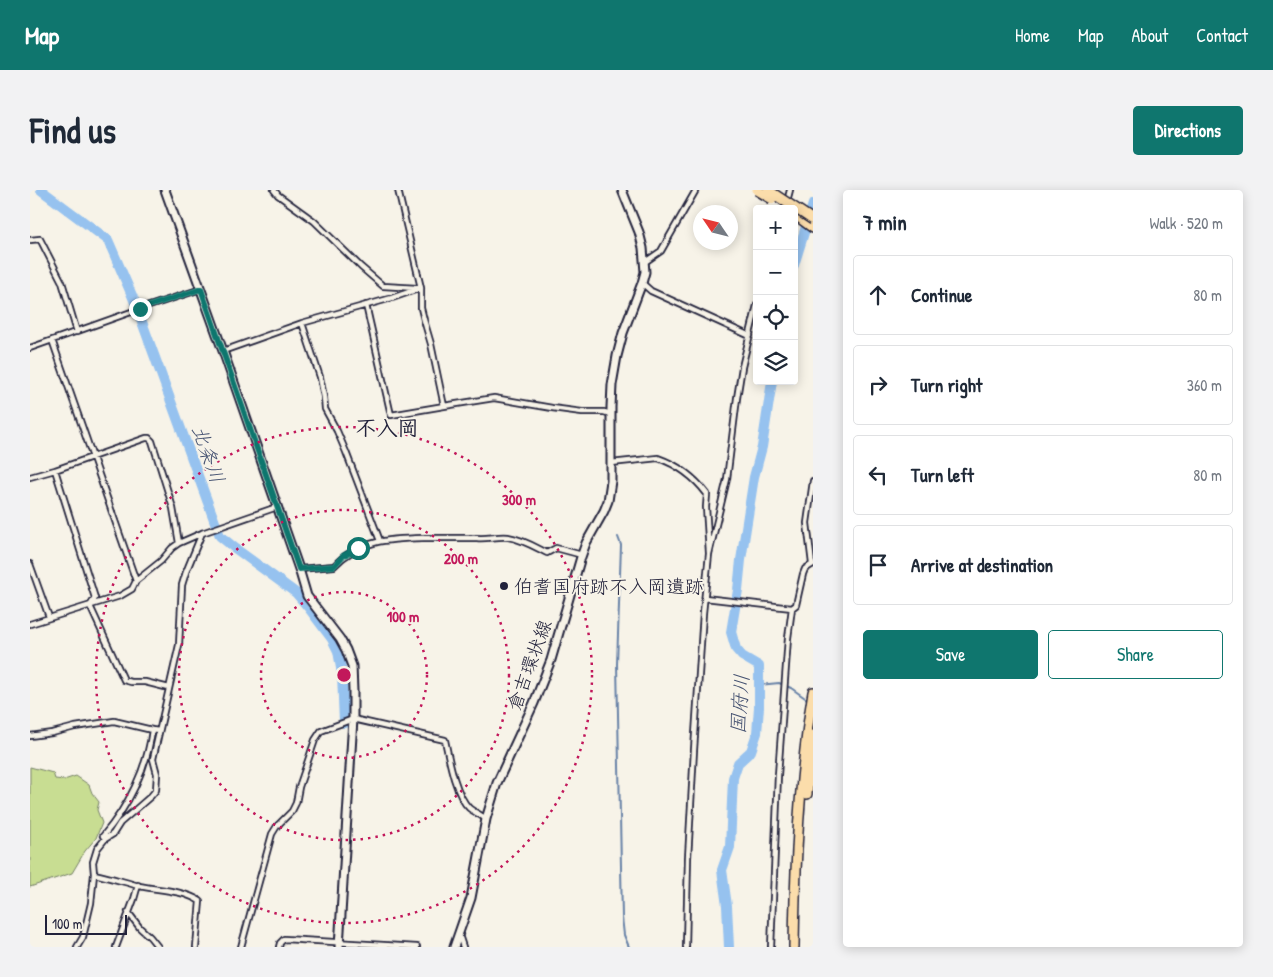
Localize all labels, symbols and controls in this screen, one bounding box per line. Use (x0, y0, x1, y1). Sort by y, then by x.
text: Map (25, 19, 59, 51)
text: Home (1015, 23, 1050, 48)
text: Map (1078, 23, 1103, 48)
text: About (1131, 23, 1168, 48)
text: Contact (1196, 23, 1248, 48)
button: Directions (1133, 106, 1243, 155)
text: Find us (30, 107, 116, 154)
north arrow (693, 205, 738, 250)
map controls (753, 205, 798, 385)
button: + (753, 205, 798, 250)
text: 7 min (863, 208, 907, 237)
text: Walk · 520 m (1149, 212, 1223, 234)
button: − (753, 250, 798, 295)
icon: ahead (864, 281, 892, 309)
text: Continue (911, 282, 972, 308)
text: 80 m (1193, 284, 1222, 306)
button: locate (753, 295, 798, 340)
route end (129, 298, 152, 321)
button: layers (753, 340, 798, 385)
icon: right (864, 371, 892, 399)
text: Turn right (911, 372, 982, 398)
text: 360 m (1187, 374, 1222, 396)
district label: 不入岡 (356, 413, 419, 442)
water label: 北条川 (186, 421, 232, 487)
icon: left (864, 461, 892, 489)
text: Turn left (911, 462, 974, 488)
text: 80 m (1193, 464, 1222, 486)
text: 300 m (502, 489, 536, 510)
route start (347, 537, 370, 560)
text: 200 m (444, 548, 478, 569)
icon: arrive (864, 551, 892, 579)
text: Arrive at destination (911, 552, 1053, 578)
place label: 伯耆国府跡不入岡遺跡 (514, 573, 704, 599)
marker: 伯耆国府跡不入岡遺跡 (498, 580, 510, 592)
text: 100 m (387, 606, 419, 627)
street label: 倉吉環状線 (501, 616, 557, 714)
button: Save (863, 630, 1038, 679)
button: Share (1048, 630, 1223, 679)
centre of rings (335, 666, 353, 684)
water label: 国府川 (723, 673, 755, 735)
scale bar (45, 912, 128, 935)
text: 100 m (52, 914, 82, 933)

